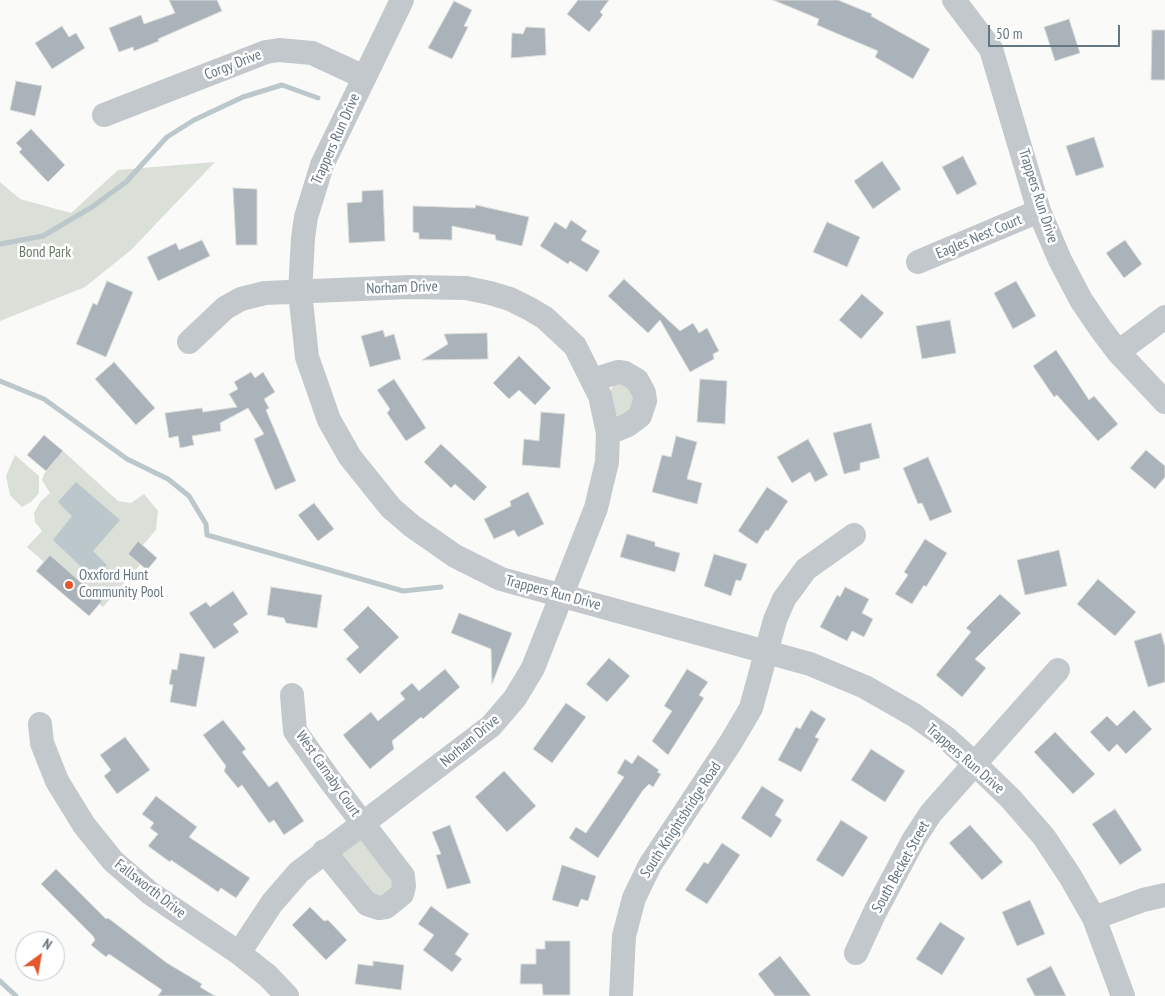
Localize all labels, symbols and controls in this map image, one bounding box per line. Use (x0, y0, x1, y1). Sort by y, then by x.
scale bar (990, 15, 1122, 47)
text: 50 m (996, 24, 1022, 43)
street label: Corgy Drive (202, 46, 264, 84)
street label: Trappers Run Drive (308, 91, 364, 187)
street label: Trappers Run Drive (1014, 147, 1062, 245)
street label: Eagles Nest Court (933, 211, 1025, 263)
park label: Bond Park (19, 244, 71, 262)
street label: Norham Drive (366, 278, 438, 298)
place label: Oxxford Hunt Community Pool (79, 567, 163, 602)
street label: Trappers Run Drive (503, 572, 603, 614)
marker: Oxxford Hunt Community Pool (63, 579, 75, 591)
street label: Norham Drive (437, 711, 503, 771)
street label: Trappers Run Drive (922, 720, 1008, 798)
street label: West Carnaby Court (292, 728, 364, 820)
street label: South Knightsbridge Road (637, 759, 725, 881)
street label: South Becket Street (868, 818, 934, 916)
street label: Fallsworth Drive (111, 856, 189, 922)
north arrow (15, 931, 65, 981)
text: N (39, 934, 55, 954)

